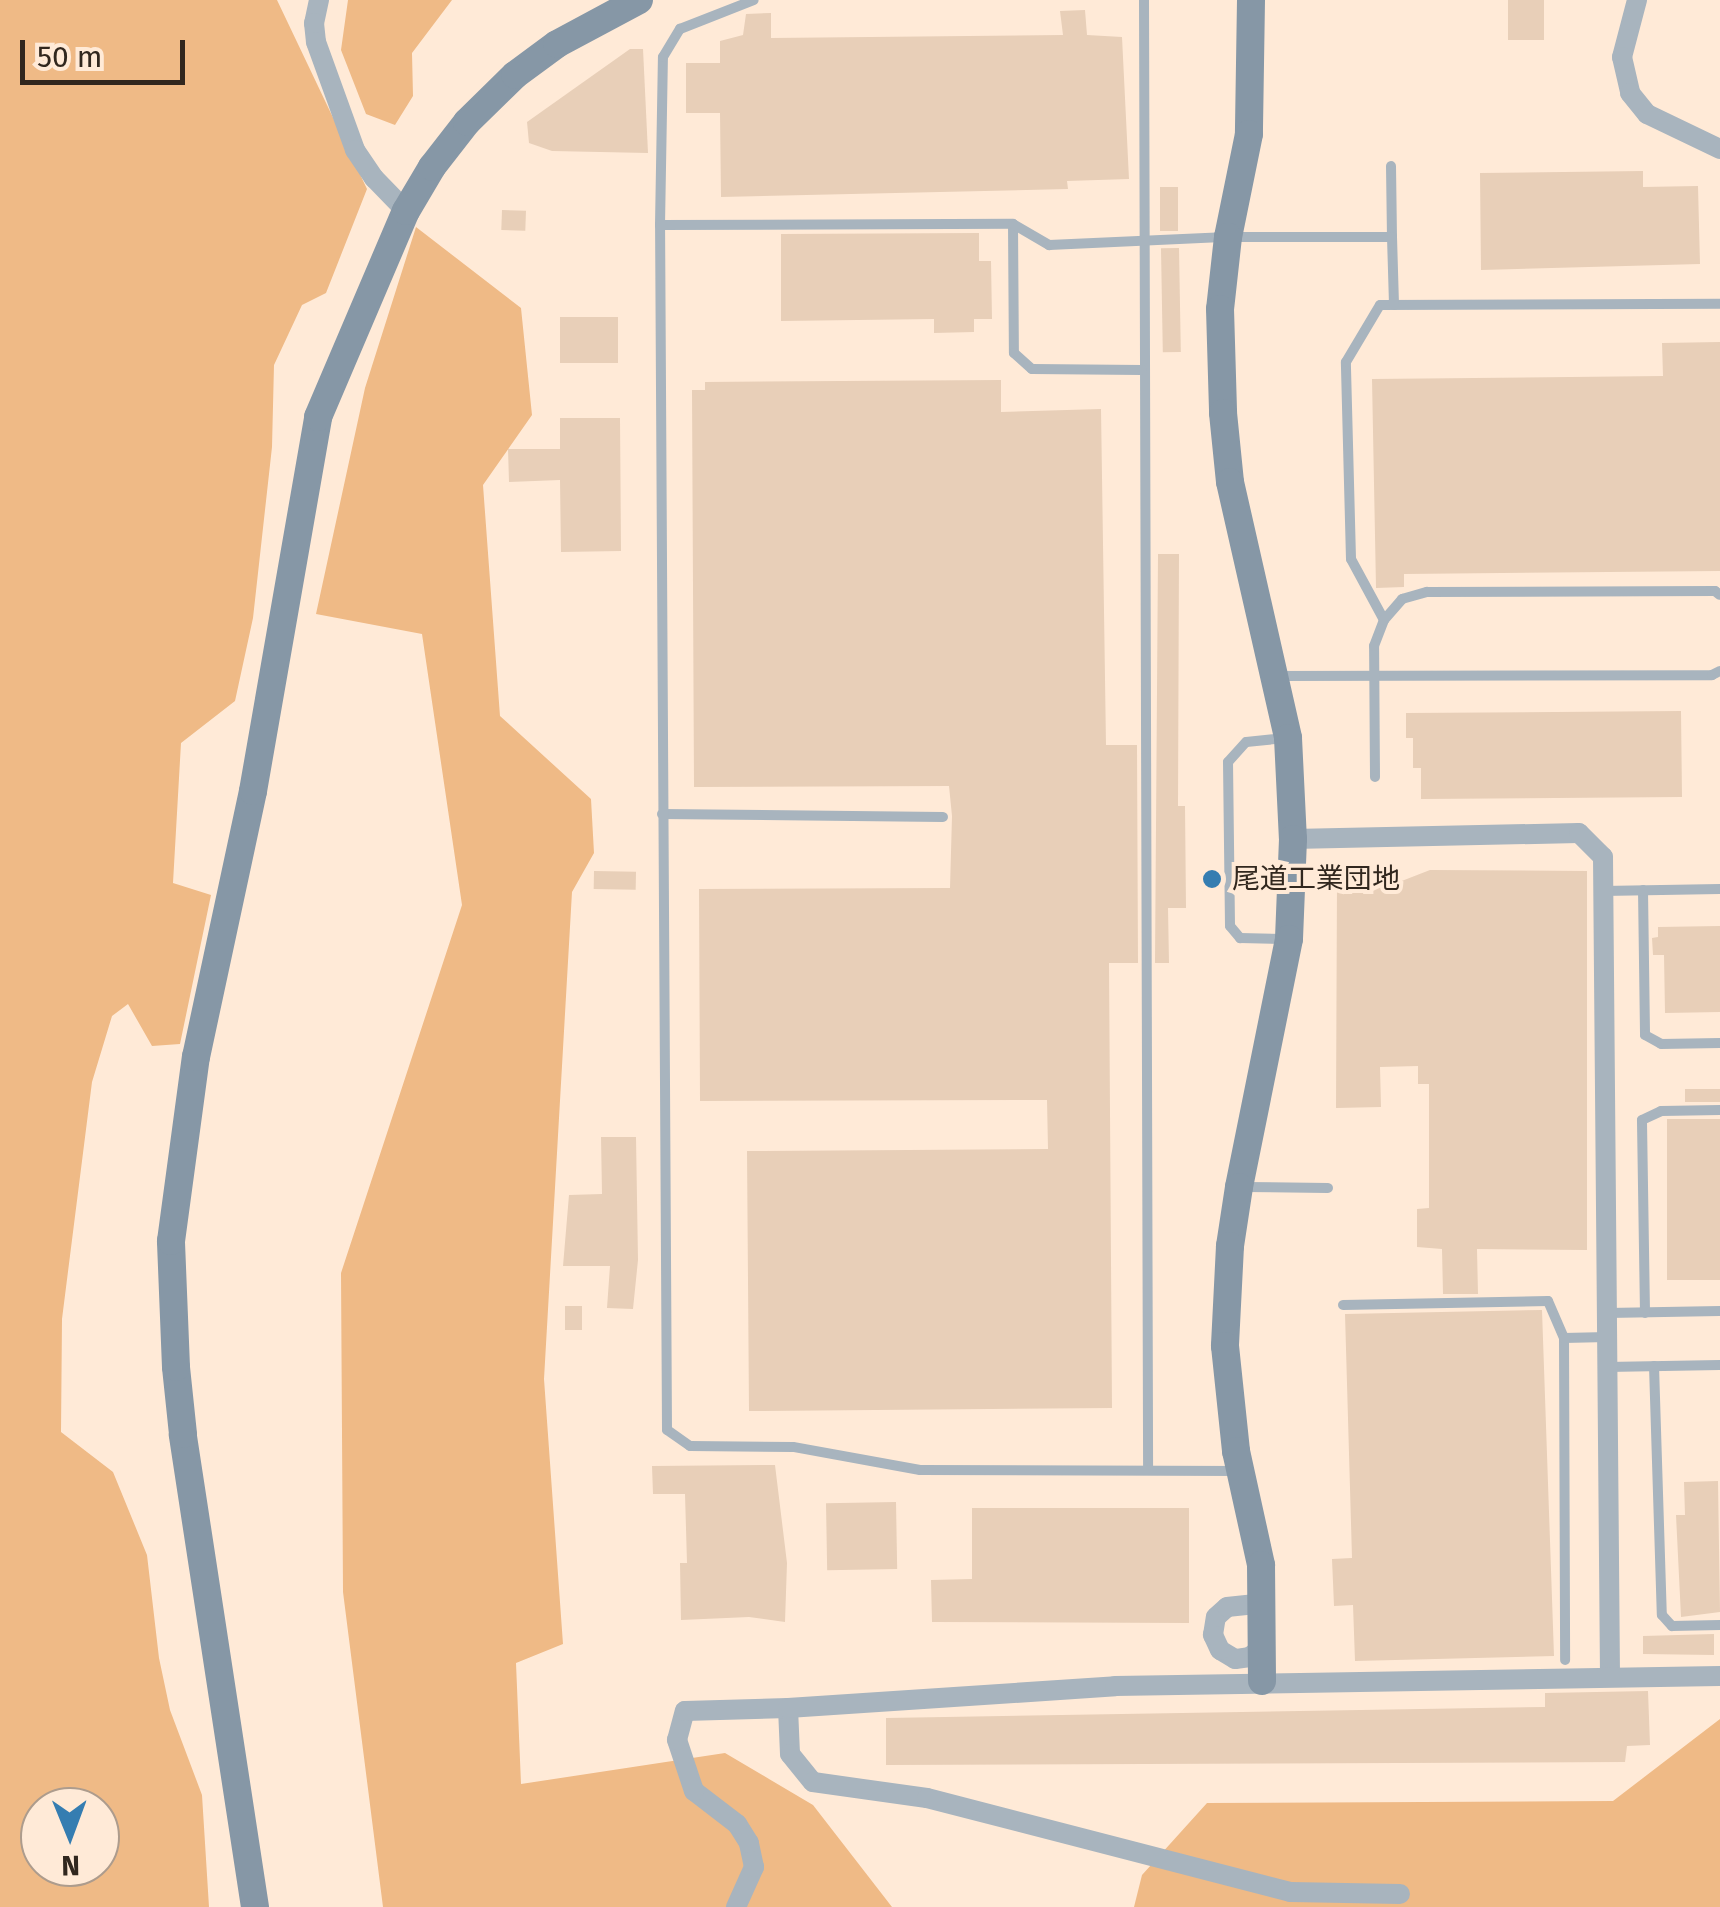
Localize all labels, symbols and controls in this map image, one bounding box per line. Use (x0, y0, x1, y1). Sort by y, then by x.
scale bar (25, 20, 190, 82)
text: 50 m (37, 39, 102, 75)
place label: 尾道工業団地 (1232, 862, 1400, 896)
marker: 尾道工業団地 (1201, 868, 1223, 890)
north arrow (20, 1787, 120, 1887)
text: N (61, 1849, 80, 1882)

